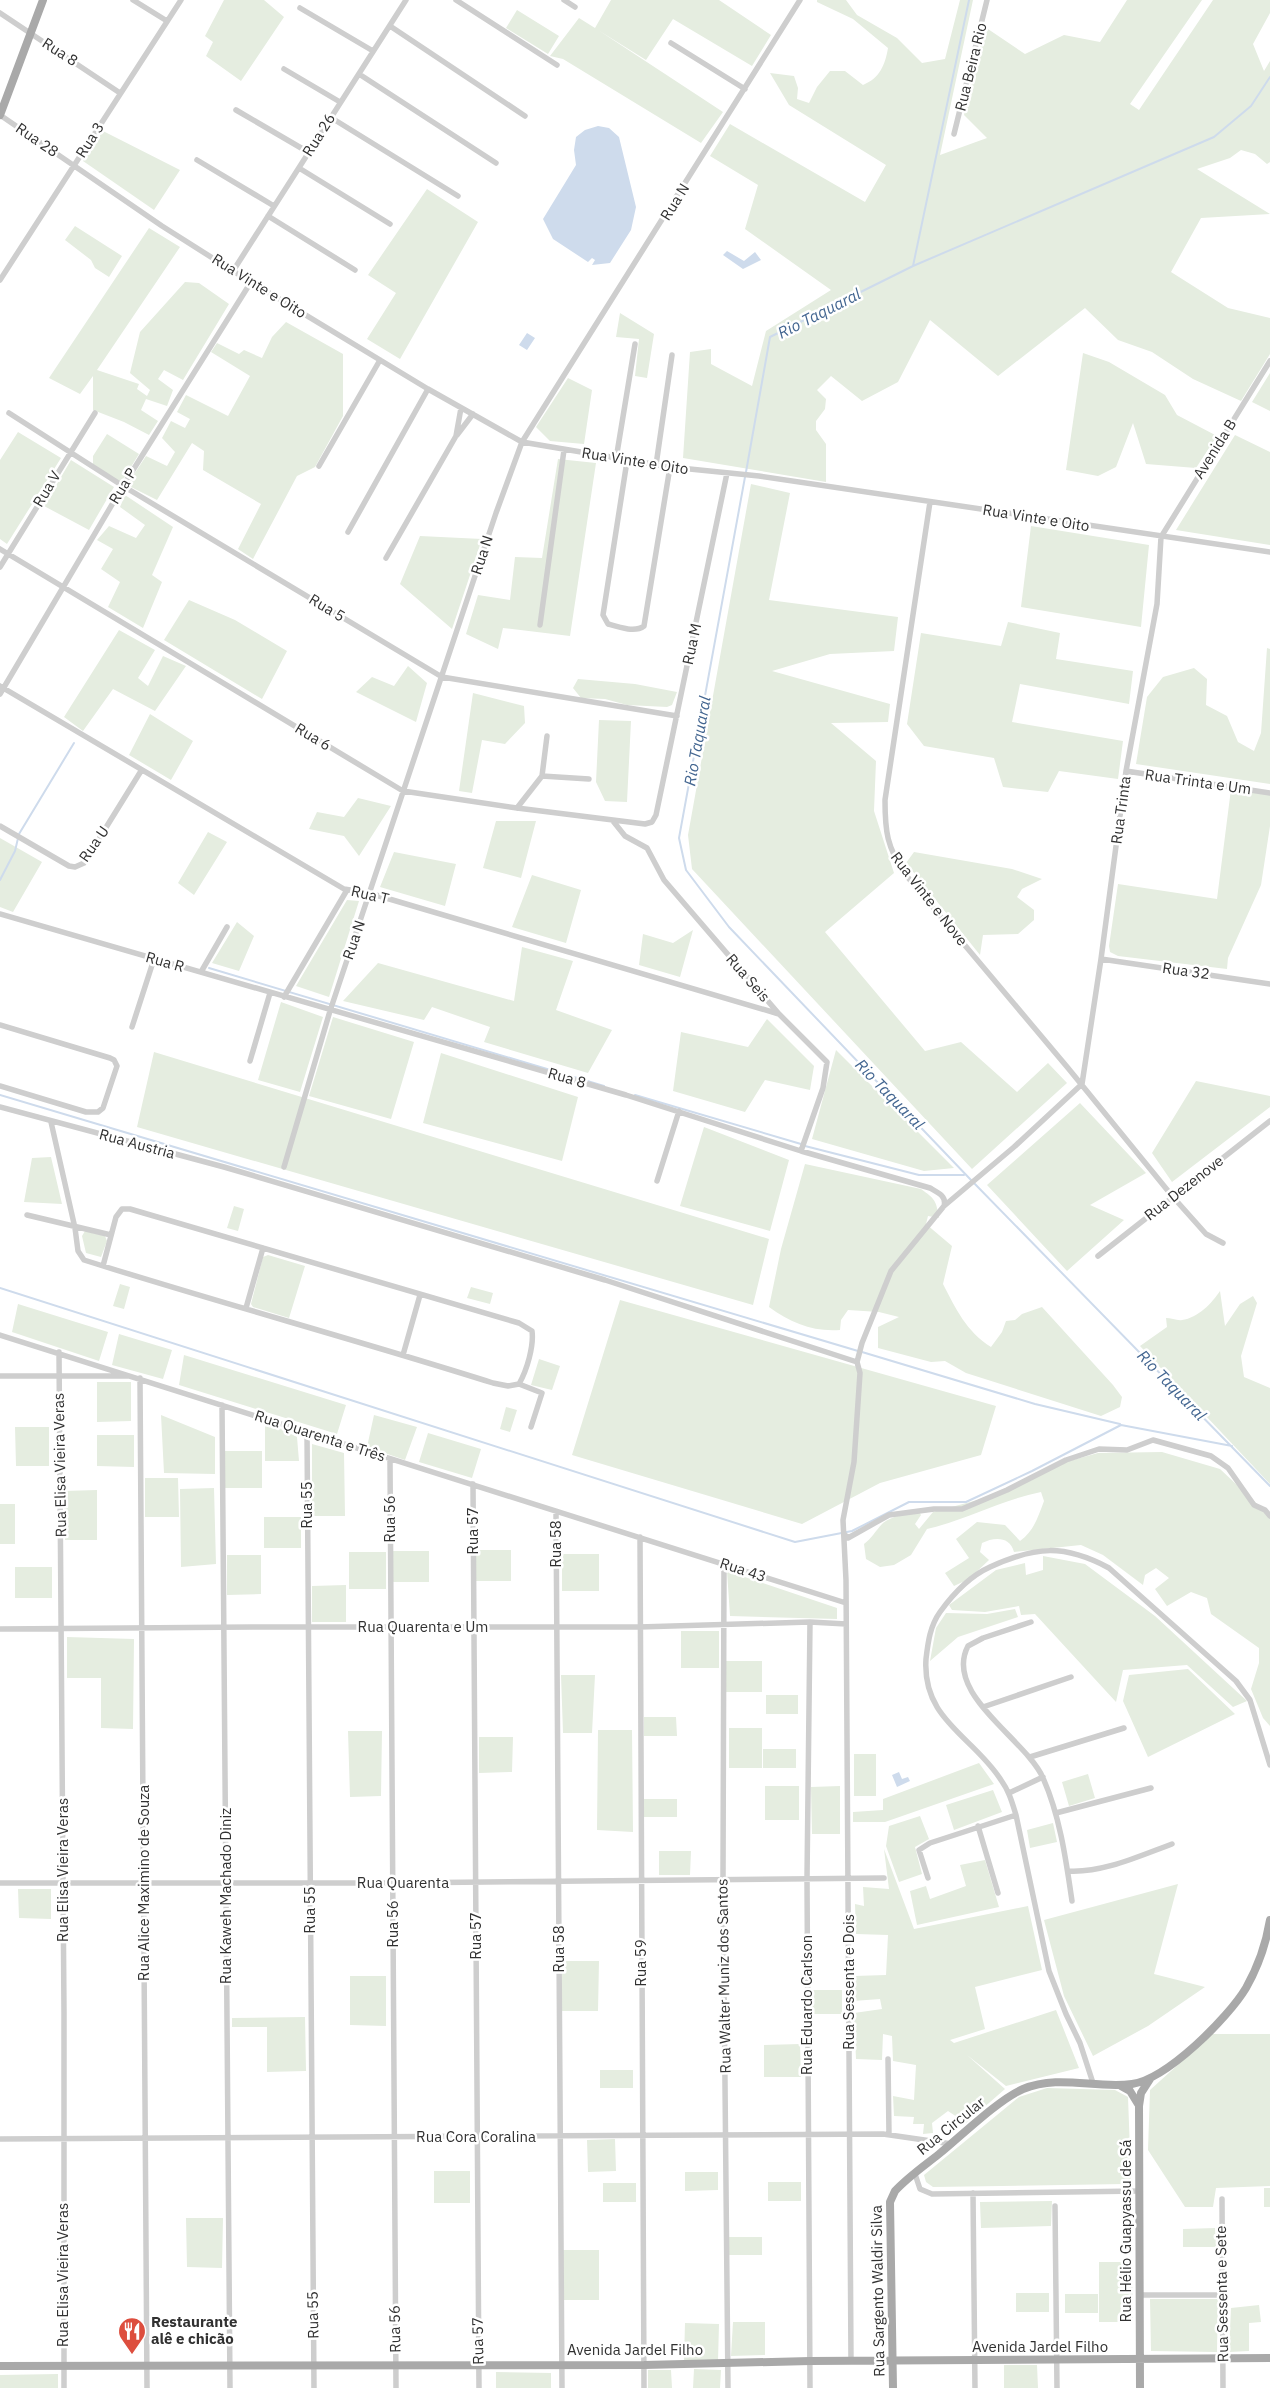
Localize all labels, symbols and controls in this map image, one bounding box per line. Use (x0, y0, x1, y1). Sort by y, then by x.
street label: Rua Beira Rio (950, 21, 991, 113)
street label: Rua 8 (39, 33, 82, 70)
street label: Rua 26 (298, 109, 339, 160)
street label: Rua 28 (12, 118, 62, 161)
street label: Rua 3 (71, 118, 108, 161)
street label: Rua N (656, 180, 693, 224)
street label: Rua Vinte e Oito (209, 249, 310, 322)
water label: Rio Taquaral (774, 283, 865, 342)
street label: Avenida B (1189, 415, 1240, 482)
street label: Rua Vinte e Oito (580, 443, 690, 478)
street label: Rua P (104, 464, 141, 507)
street label: Rua V (28, 467, 65, 510)
street label: Rua Vinte e Oito (981, 500, 1091, 535)
street label: Rua N (466, 533, 497, 577)
street label: Rua 5 (306, 589, 349, 626)
street label: Rua M (678, 621, 705, 666)
water label: Rio Taquaral (679, 694, 715, 787)
street label: Rua 6 (292, 718, 335, 755)
street label: Rua Trinta e Um (1144, 765, 1252, 798)
street label: Rua Trinta (1106, 775, 1135, 845)
street label: Rua U (74, 822, 113, 865)
street label: Rua Vinte e Nove (887, 848, 972, 950)
street label: Rua T (349, 881, 391, 908)
street label: Rua N (338, 918, 369, 962)
street label: Rua R (144, 947, 187, 976)
street label: Rua Seis (722, 950, 774, 1006)
street label: Rua 32 (1161, 958, 1211, 983)
water label: Rio Taquaral (851, 1054, 929, 1134)
street label: Rua 8 (546, 1063, 588, 1092)
street label: Rua Austria (97, 1124, 177, 1163)
street label: Rua Dezenove (1140, 1151, 1227, 1224)
water label: Rio Taquaral (1133, 1345, 1211, 1425)
street label: Rua Elisa Vieira Veras (49, 1393, 70, 1537)
street label: Rua Quarenta e Três (252, 1405, 388, 1466)
street label: Rua 55 (297, 1481, 316, 1529)
street label: Rua 56 (380, 1495, 399, 1543)
street label: Rua 57 (463, 1507, 482, 1555)
street label: Rua 58 (546, 1520, 565, 1568)
street label: Rua 43 (718, 1553, 769, 1586)
street label: Rua Quarenta e Um (358, 1617, 488, 1636)
street label: Rua Alice Maximino de Souza (134, 1785, 153, 1981)
street label: Rua Elisa Vieira Veras (53, 1798, 72, 1942)
street label: Rua Kaweh Machado Diniz (216, 1808, 235, 1984)
street label: Rua Quarenta (357, 1873, 449, 1892)
street label: Rua Walter Muniz dos Santos (712, 1878, 735, 2074)
street label: Rua 55 (300, 1886, 319, 1934)
street label: Rua 56 (383, 1900, 402, 1948)
street label: Rua 57 (466, 1912, 485, 1960)
street label: Rua Sessenta e Dois (839, 1914, 858, 2050)
street label: Rua 58 (549, 1925, 568, 1973)
street label: Rua Eduardo Carlson (797, 1935, 816, 2075)
street label: Rua 59 (631, 1939, 650, 1987)
street label: Rua Circular (913, 2092, 989, 2159)
street label: Rua Cora Coralina (416, 2127, 536, 2146)
street label: Rua Hélio Guapyassu de Sá (1116, 2140, 1135, 2322)
street label: Rua Elisa Vieira Veras (53, 2203, 72, 2347)
street label: Rua Sargento Waldir Silva (867, 2205, 888, 2377)
street label: Rua Sessenta e Sete (1211, 2225, 1232, 2363)
street label: Rua 55 (303, 2291, 322, 2339)
street label: Rua 56 (385, 2305, 404, 2353)
place label: Restaurante alê e chicão (151, 2312, 237, 2348)
restaurant icon: Restaurante alê e chicão (117, 2316, 147, 2355)
street label: Rua 57 (468, 2317, 487, 2365)
street label: Avenida Jardel Filho (972, 2337, 1108, 2356)
street label: Avenida Jardel Filho (567, 2340, 703, 2359)

